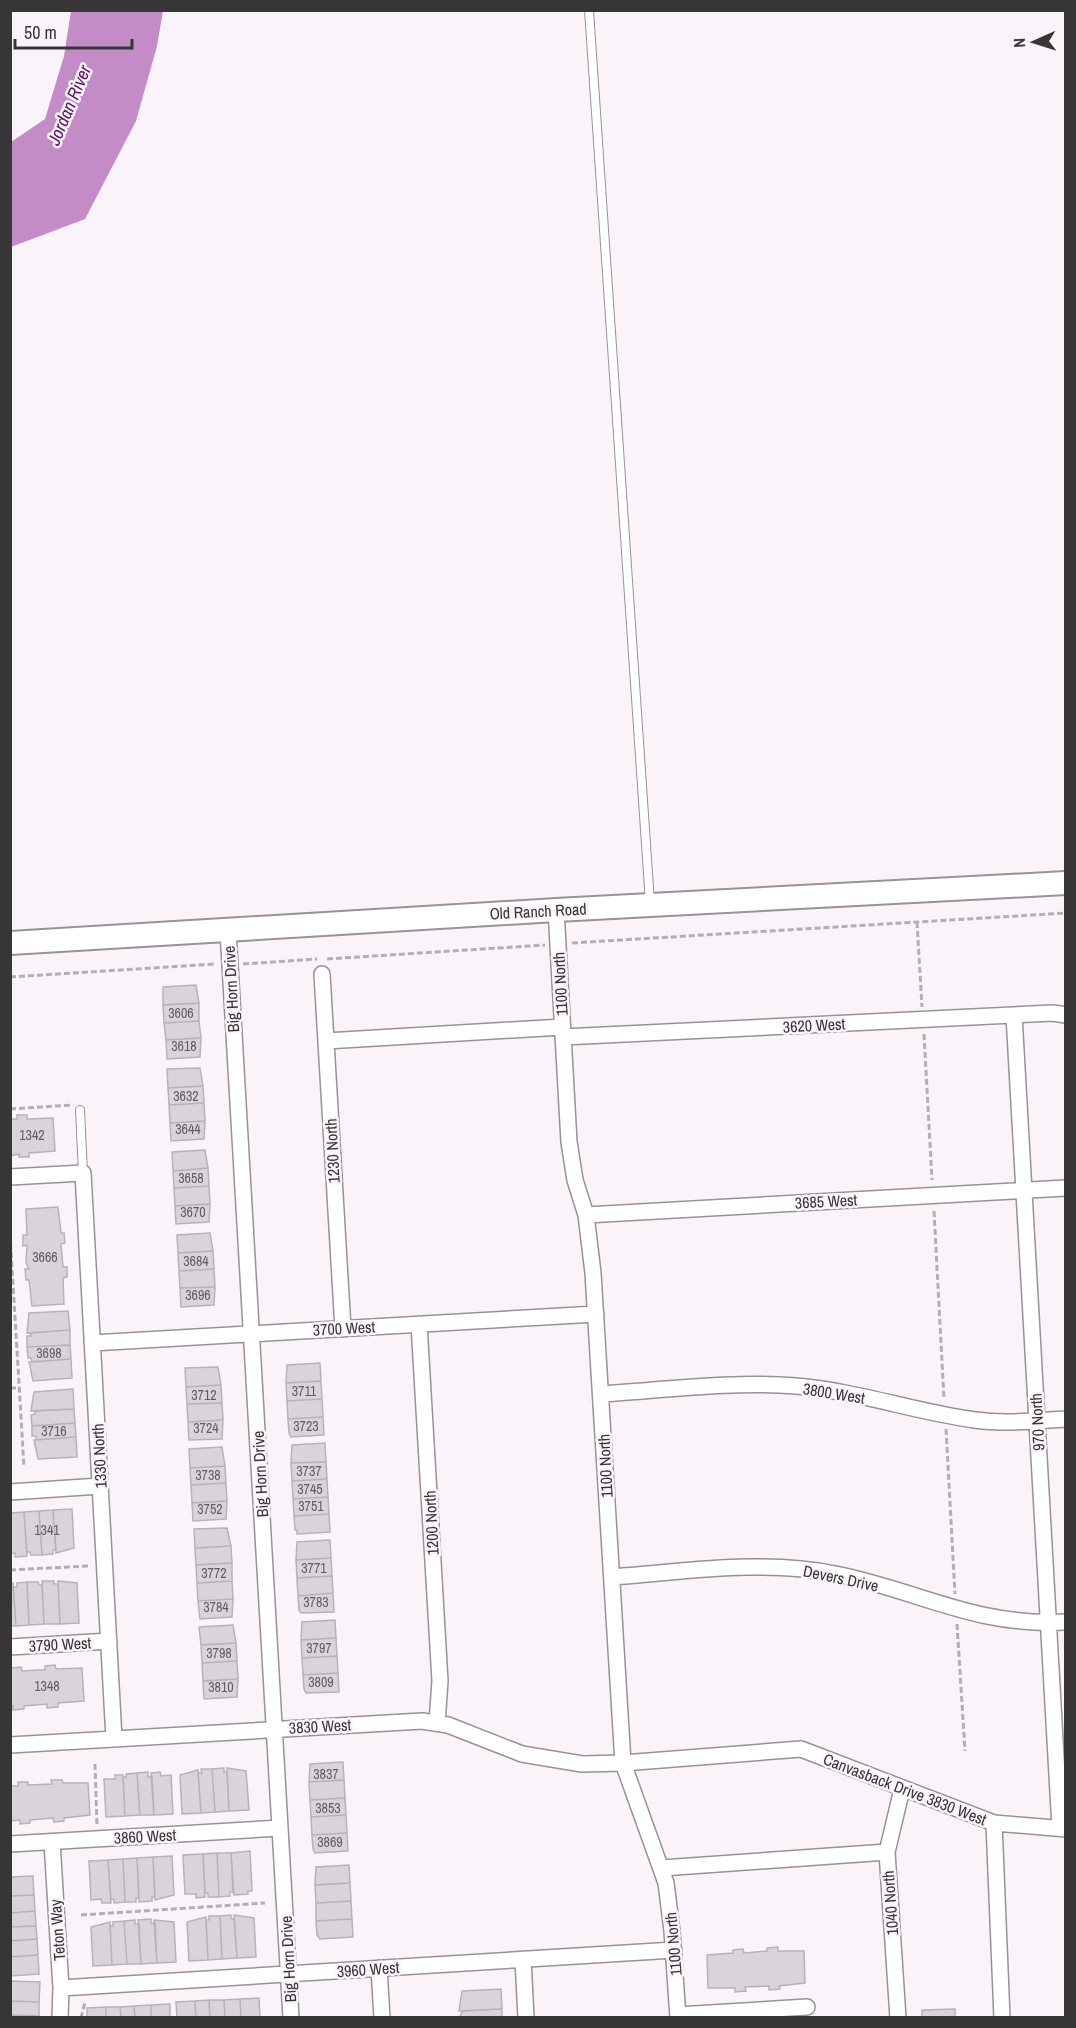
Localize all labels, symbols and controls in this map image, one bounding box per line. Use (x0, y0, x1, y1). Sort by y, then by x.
scale bar (15, 12, 132, 50)
north arrow (1004, 12, 1064, 72)
text: 50 m (24, 20, 57, 45)
text: N (1008, 37, 1030, 48)
water label: Jordan River (41, 60, 97, 150)
street label: Old Ranch Road (489, 897, 587, 925)
street label: Big Horn Drive (218, 945, 244, 1033)
street label: 1100 North (547, 951, 573, 1017)
house number: 3606 (168, 1004, 194, 1022)
street label: 3620 West (782, 1012, 846, 1038)
house number: 3618 (171, 1037, 197, 1055)
house number: 3632 (173, 1087, 199, 1105)
street label: 1230 North (319, 1118, 345, 1184)
house number: 3644 (175, 1120, 201, 1138)
house number: 1342 (19, 1126, 45, 1144)
house number: 3658 (178, 1169, 204, 1187)
street label: 3685 West (794, 1188, 858, 1214)
house number: 3670 (180, 1203, 206, 1221)
house number: 3666 (32, 1248, 58, 1266)
house number: 3684 (183, 1252, 209, 1270)
house number: 3696 (185, 1286, 211, 1304)
street label: 3700 West (312, 1315, 376, 1341)
house number: 3698 (36, 1344, 62, 1362)
street label: 3800 West (801, 1377, 867, 1409)
house number: 3711 (292, 1382, 317, 1400)
house number: 3712 (191, 1386, 217, 1404)
street label: 970 North (1025, 1393, 1049, 1451)
house number: 3723 (293, 1417, 319, 1435)
house number: 3724 (193, 1419, 219, 1437)
house number: 3716 (41, 1422, 67, 1440)
street label: 1330 North (86, 1423, 112, 1489)
street label: Big Horn Drive (247, 1430, 273, 1518)
street label: 1100 North (592, 1433, 618, 1499)
house number: 3737 (296, 1462, 322, 1480)
house number: 3738 (195, 1466, 221, 1484)
house number: 3745 (297, 1480, 323, 1498)
street label: 1200 North (418, 1490, 444, 1556)
house number: 3751 (298, 1497, 324, 1515)
house number: 3752 (197, 1500, 223, 1518)
house number: 1341 (34, 1521, 60, 1539)
house number: 3771 (301, 1559, 327, 1577)
street label: Devers Drive (801, 1559, 881, 1597)
house number: 3772 (201, 1564, 227, 1582)
house number: 3783 (303, 1593, 329, 1611)
house number: 3784 (203, 1598, 229, 1616)
street label: 3790 West (28, 1631, 92, 1657)
house number: 3797 (306, 1639, 332, 1657)
house number: 3798 (206, 1644, 232, 1662)
house number: 3809 (308, 1673, 334, 1691)
house number: 1348 (34, 1677, 60, 1695)
house number: 3810 (208, 1678, 234, 1696)
street label: 3830 West (288, 1713, 352, 1739)
street label: Canvasback Drive 3830 West (820, 1748, 990, 1830)
house number: 3837 (313, 1765, 339, 1783)
house number: 3853 (315, 1799, 341, 1817)
street label: 3860 West (113, 1823, 177, 1849)
house number: 3869 (317, 1833, 343, 1851)
street label: 1040 North (877, 1870, 903, 1936)
street label: Teton Way (44, 1898, 70, 1961)
street label: 1100 North (659, 1911, 687, 1977)
street label: Big Horn Drive (275, 1915, 301, 2003)
street label: 3960 West (336, 1956, 400, 1982)

